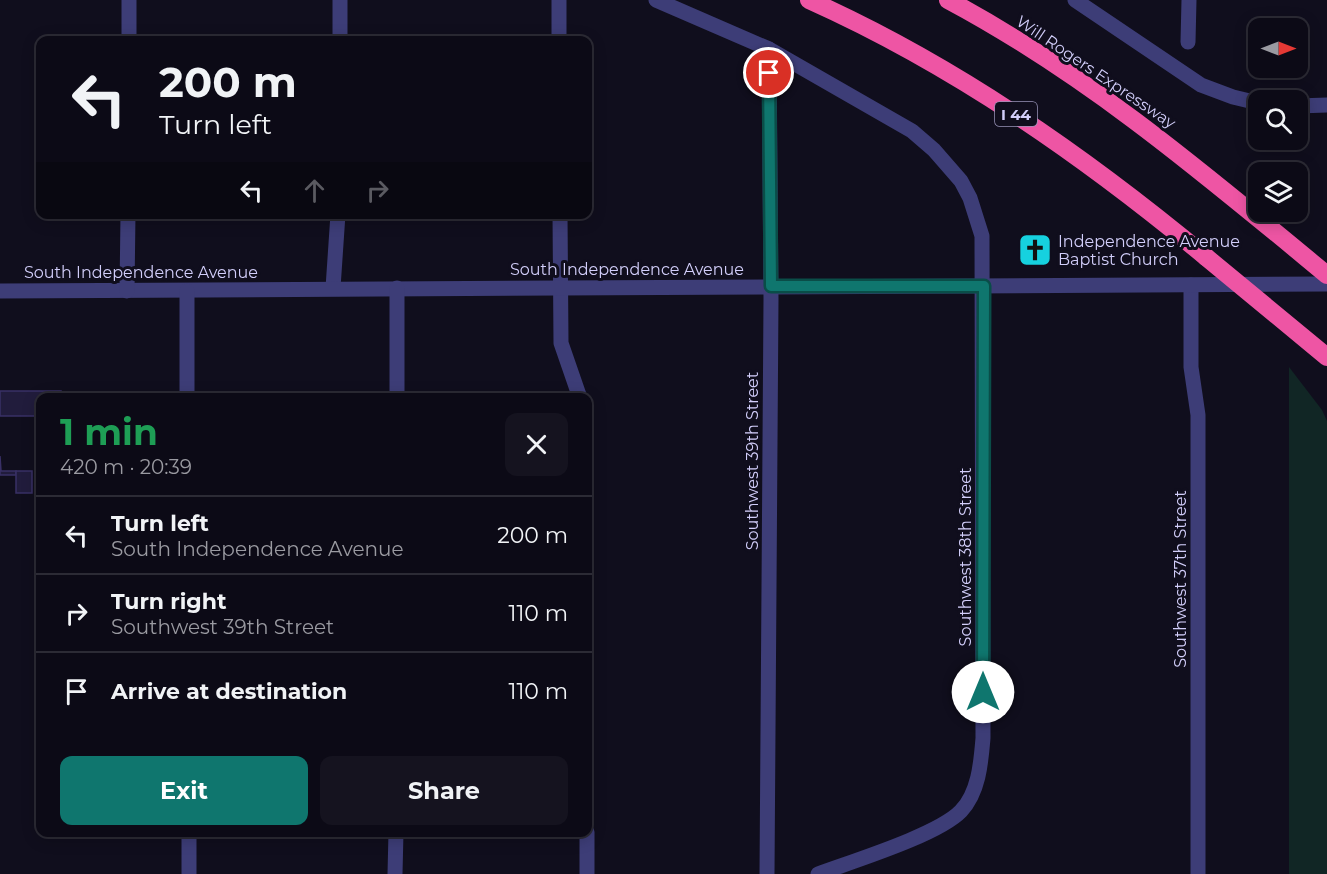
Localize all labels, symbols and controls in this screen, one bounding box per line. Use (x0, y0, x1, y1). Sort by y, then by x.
street label: Will Rogers Expressway (1013, 12, 1179, 133)
north arrow (1248, 18, 1308, 78)
map controls (1248, 18, 1308, 222)
pin (743, 47, 794, 98)
text: 200 m (159, 56, 297, 108)
icon: arrive (752, 56, 785, 89)
icon: left (60, 60, 138, 138)
button: search (1248, 90, 1308, 150)
road number: I 44 (995, 102, 1037, 126)
text: Turn left (159, 108, 272, 141)
button: layers (1248, 162, 1308, 222)
icon: left (235, 174, 268, 207)
icon: ahead (298, 174, 331, 207)
icon: right (361, 174, 394, 207)
church icon: Independence Avenue Baptist Church (1017, 232, 1053, 268)
place label: Independence Avenue Baptist Church (1058, 232, 1240, 269)
street label: South Independence Avenue (510, 260, 744, 279)
street label: South Independence Avenue (24, 263, 258, 282)
street label: Southwest 39th Street (743, 371, 762, 550)
text: 1 min (60, 410, 158, 454)
button: close (505, 413, 568, 476)
text: 420 m · 20:39 (60, 455, 192, 479)
street label: Southwest 38th Street (956, 467, 975, 646)
street label: Southwest 37th Street (1171, 490, 1190, 668)
text: Turn left (111, 510, 209, 537)
icon: left (60, 519, 93, 552)
text: 200 m (497, 522, 568, 549)
text: South Independence Avenue (111, 537, 404, 561)
text: Turn right (111, 588, 226, 615)
icon: right (60, 597, 93, 630)
text: 110 m (508, 600, 568, 627)
text: Southwest 39th Street (111, 615, 334, 639)
position arrow (951, 660, 1015, 724)
icon: arrive (60, 675, 93, 708)
text: Arrive at destination (111, 678, 347, 705)
text: 110 m (508, 678, 568, 705)
button: Exit (60, 756, 308, 825)
button: Share (320, 756, 568, 825)

